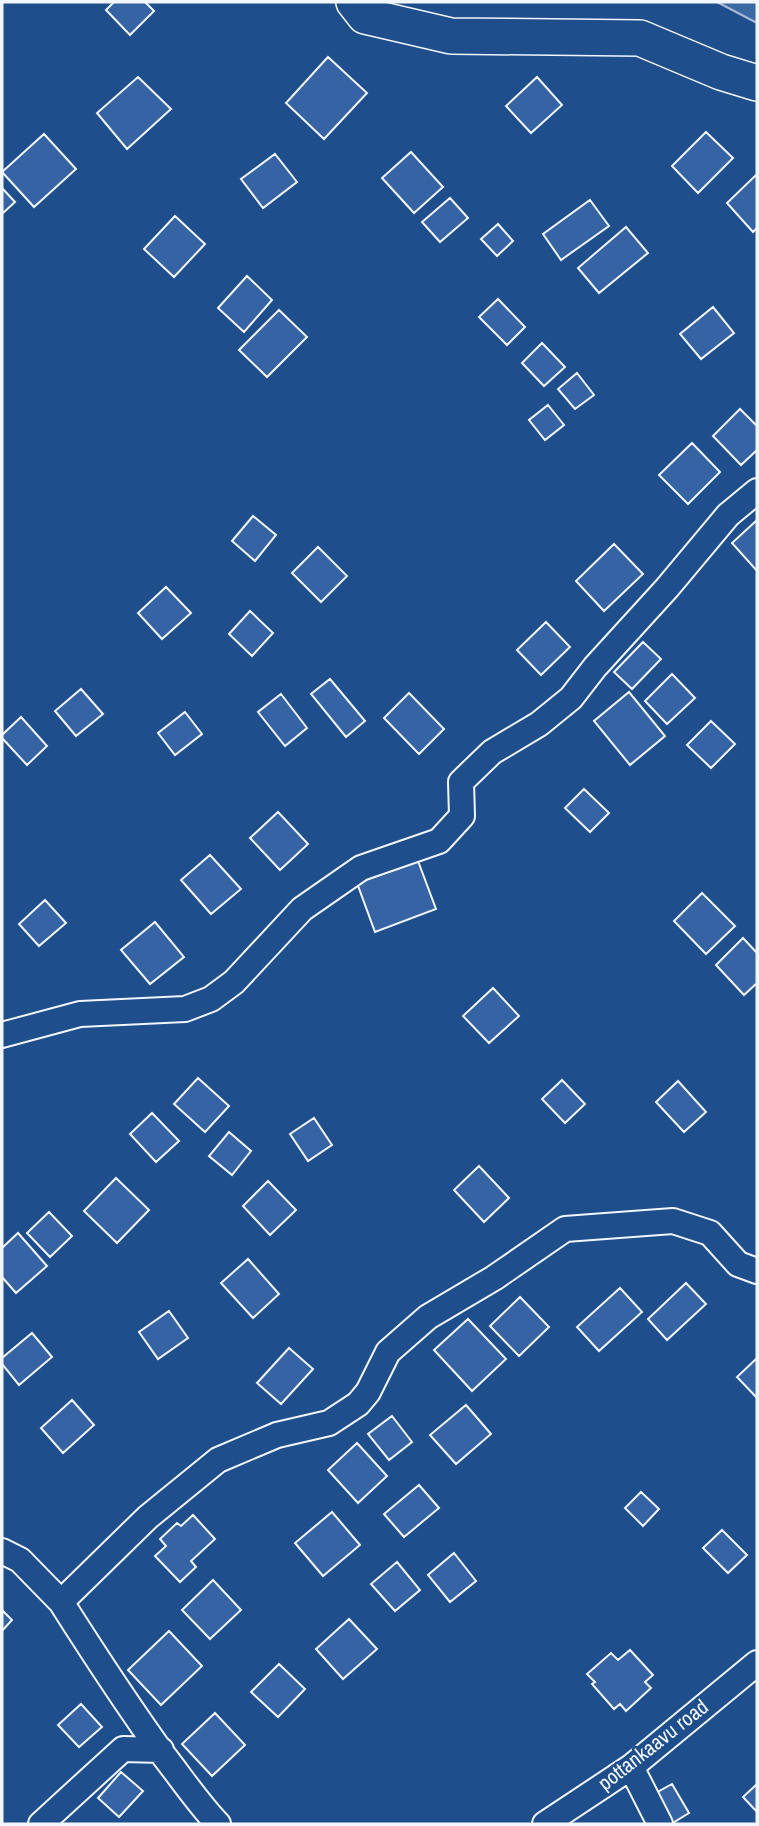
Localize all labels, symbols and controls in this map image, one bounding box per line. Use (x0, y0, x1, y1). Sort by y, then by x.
street label: pottankaavu road (591, 1692, 714, 1797)

